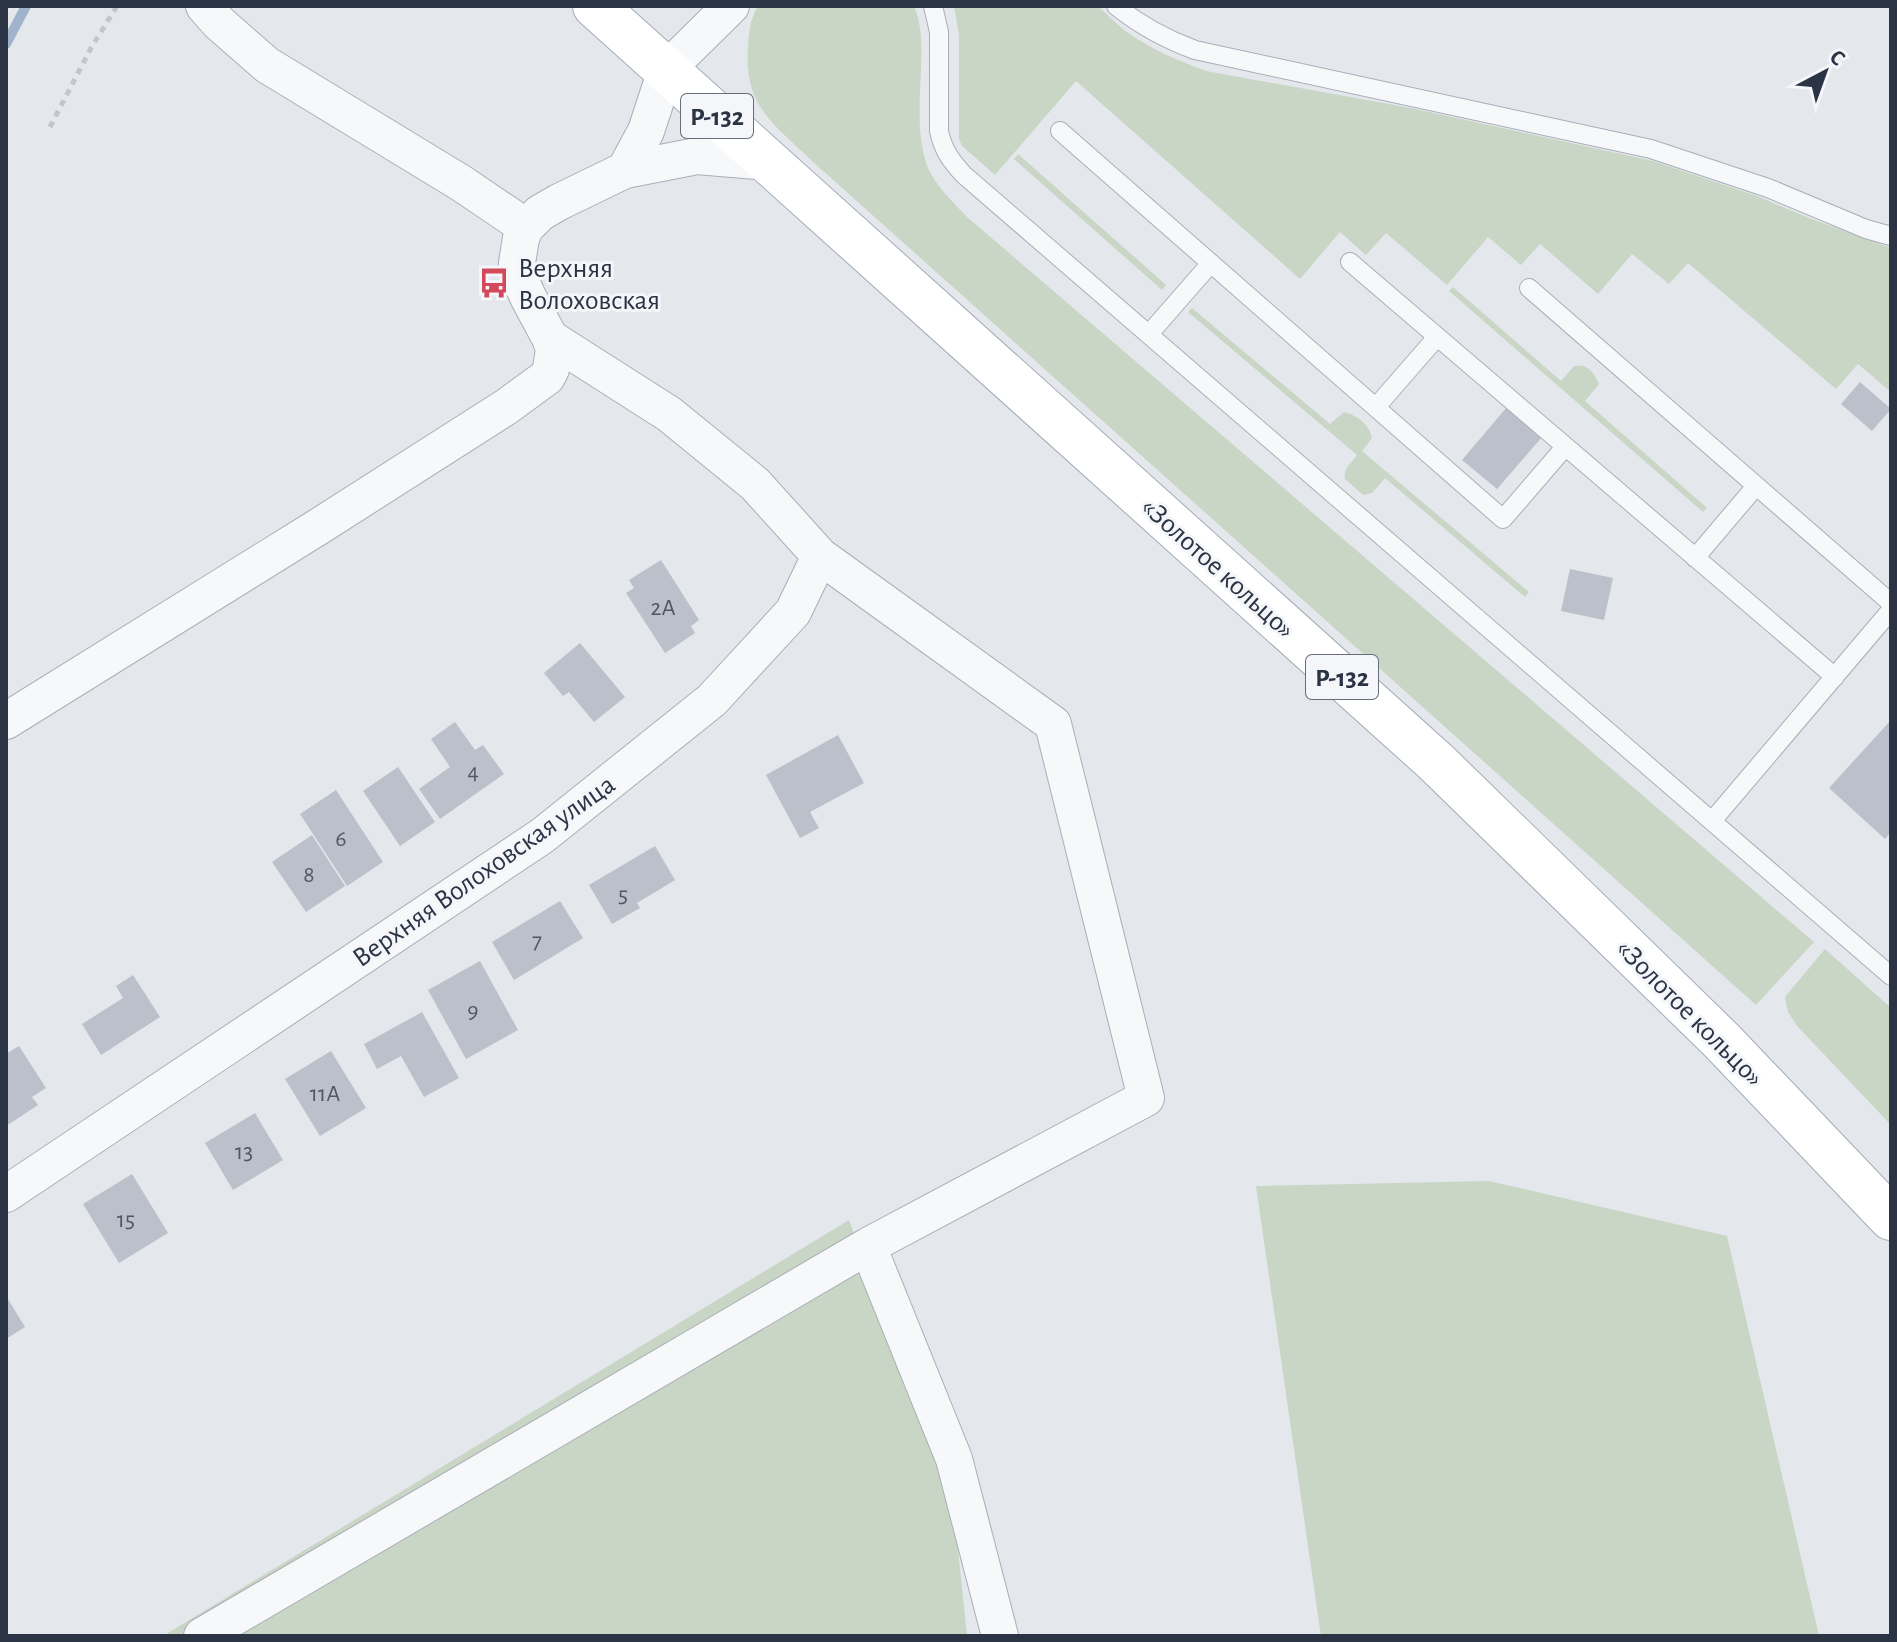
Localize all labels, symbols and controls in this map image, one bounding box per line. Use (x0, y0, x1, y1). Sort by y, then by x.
north arrow (1785, 32, 1865, 112)
text: С (1826, 45, 1849, 70)
road number: Р-132 (681, 94, 753, 138)
place label: Верхняя Волоховская (518, 255, 660, 315)
bus stop icon: Верхняя Волоховская (477, 266, 511, 300)
street label: «Золотое кольцо» (1136, 493, 1300, 644)
house number: 2А (650, 596, 676, 620)
road number: Р-132 (1306, 655, 1378, 699)
house number: 4 (467, 760, 479, 784)
street label: Верхняя Волоховская улица (348, 770, 621, 973)
house number: 6 (335, 827, 347, 851)
house number: 8 (303, 863, 315, 887)
house number: 5 (618, 883, 628, 907)
house number: 7 (532, 929, 542, 953)
street label: «Золотое кольцо» (1610, 934, 1769, 1093)
house number: 9 (467, 999, 479, 1023)
house number: 11А (310, 1082, 340, 1106)
house number: 13 (235, 1140, 253, 1164)
house number: 15 (117, 1208, 135, 1232)

